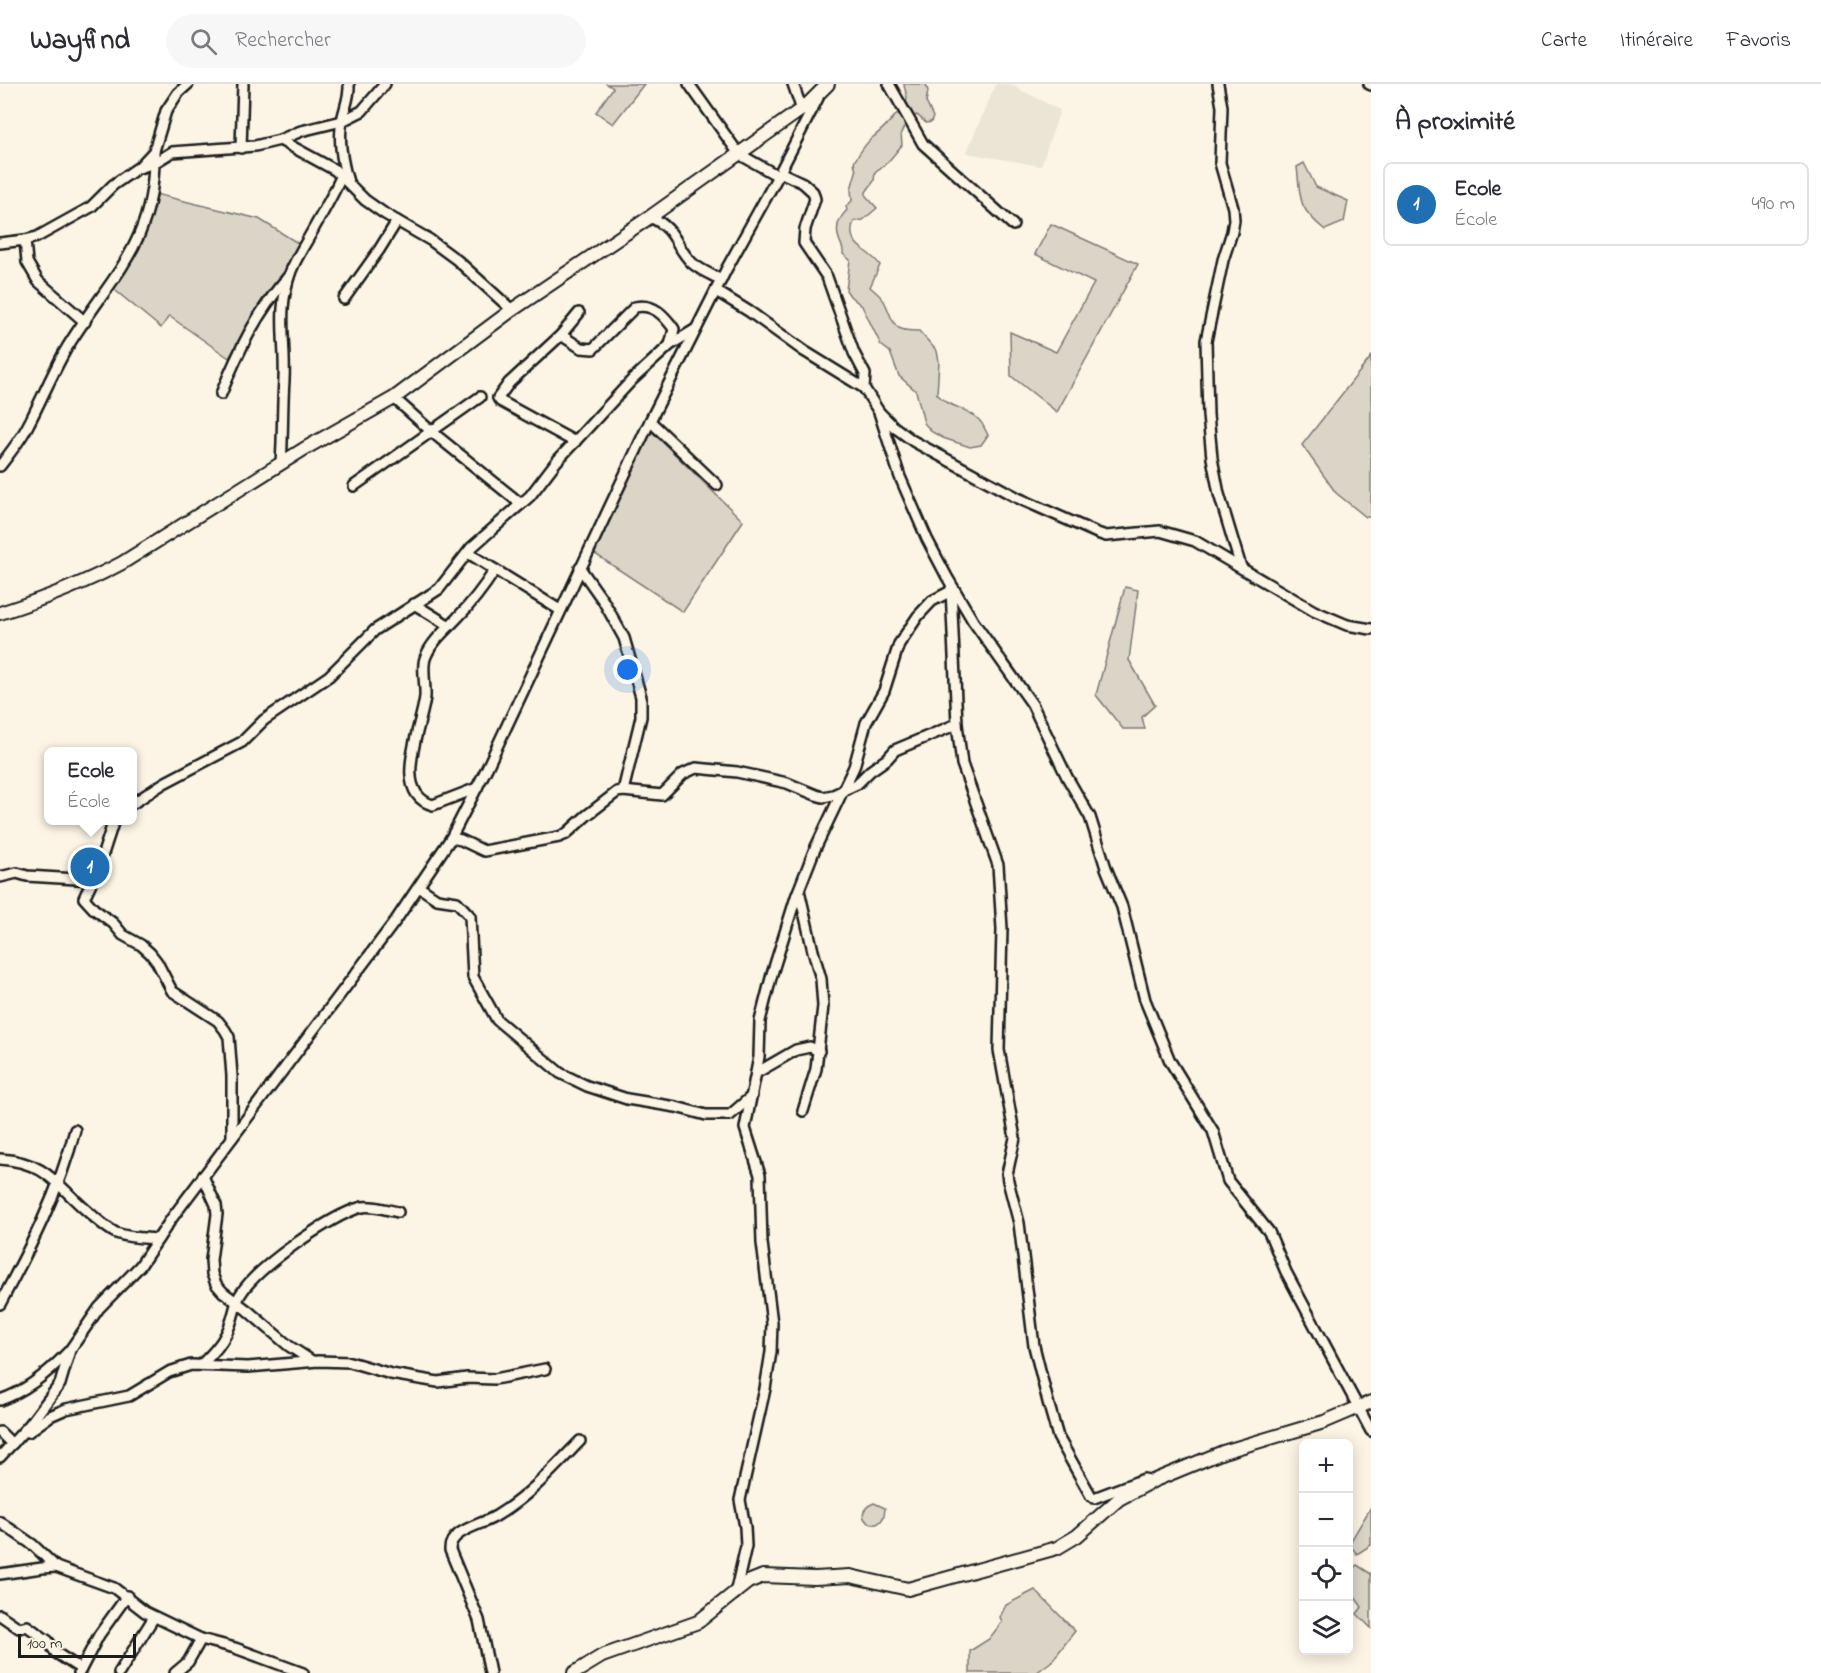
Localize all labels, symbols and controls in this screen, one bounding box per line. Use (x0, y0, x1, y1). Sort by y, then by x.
search box (166, 14, 586, 68)
text: Wayfind (30, 21, 130, 62)
icon: search (187, 25, 220, 58)
text: Rechercher (235, 25, 331, 57)
text: Carte (1541, 26, 1587, 56)
text: Itinéraire (1620, 26, 1693, 56)
text: Favoris (1726, 26, 1791, 56)
text: À proximité (1395, 104, 1515, 142)
text: Ecole (1454, 174, 1501, 206)
text: 1 (1413, 190, 1420, 219)
text: 490 m (1752, 190, 1795, 219)
text: École (1454, 206, 1497, 235)
your location (613, 655, 642, 684)
popup (44, 747, 137, 825)
text: Ecole (67, 756, 114, 788)
text: École (67, 788, 110, 817)
pin: 1 (70, 844, 110, 890)
map controls (1299, 1439, 1353, 1655)
button: + (1299, 1439, 1353, 1493)
button: − (1299, 1493, 1353, 1547)
button: locate (1299, 1547, 1353, 1601)
button: layers (1299, 1601, 1353, 1655)
scale bar (18, 1631, 136, 1658)
text: 100 m (27, 1632, 62, 1656)

